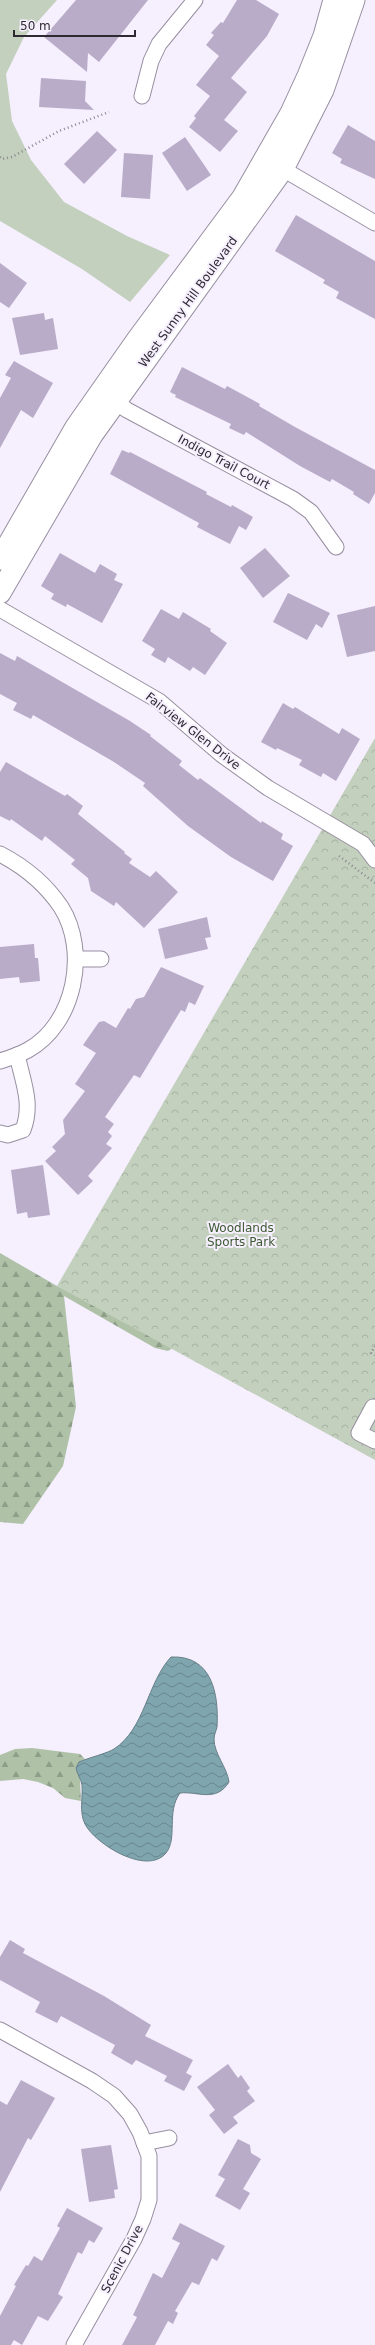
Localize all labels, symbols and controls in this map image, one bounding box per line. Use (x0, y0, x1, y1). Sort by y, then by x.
scale bar (14, 12, 135, 38)
text: 50 m (20, 19, 51, 33)
street label: West Sunny Hill Boulevard (136, 234, 240, 370)
street label: Indigo Trail Court (176, 432, 273, 492)
street label: Fairview Glen Drive (143, 690, 243, 772)
park label: Woodlands Sports Park (207, 1221, 275, 1249)
street label: Scenic Drive (98, 2223, 146, 2295)

